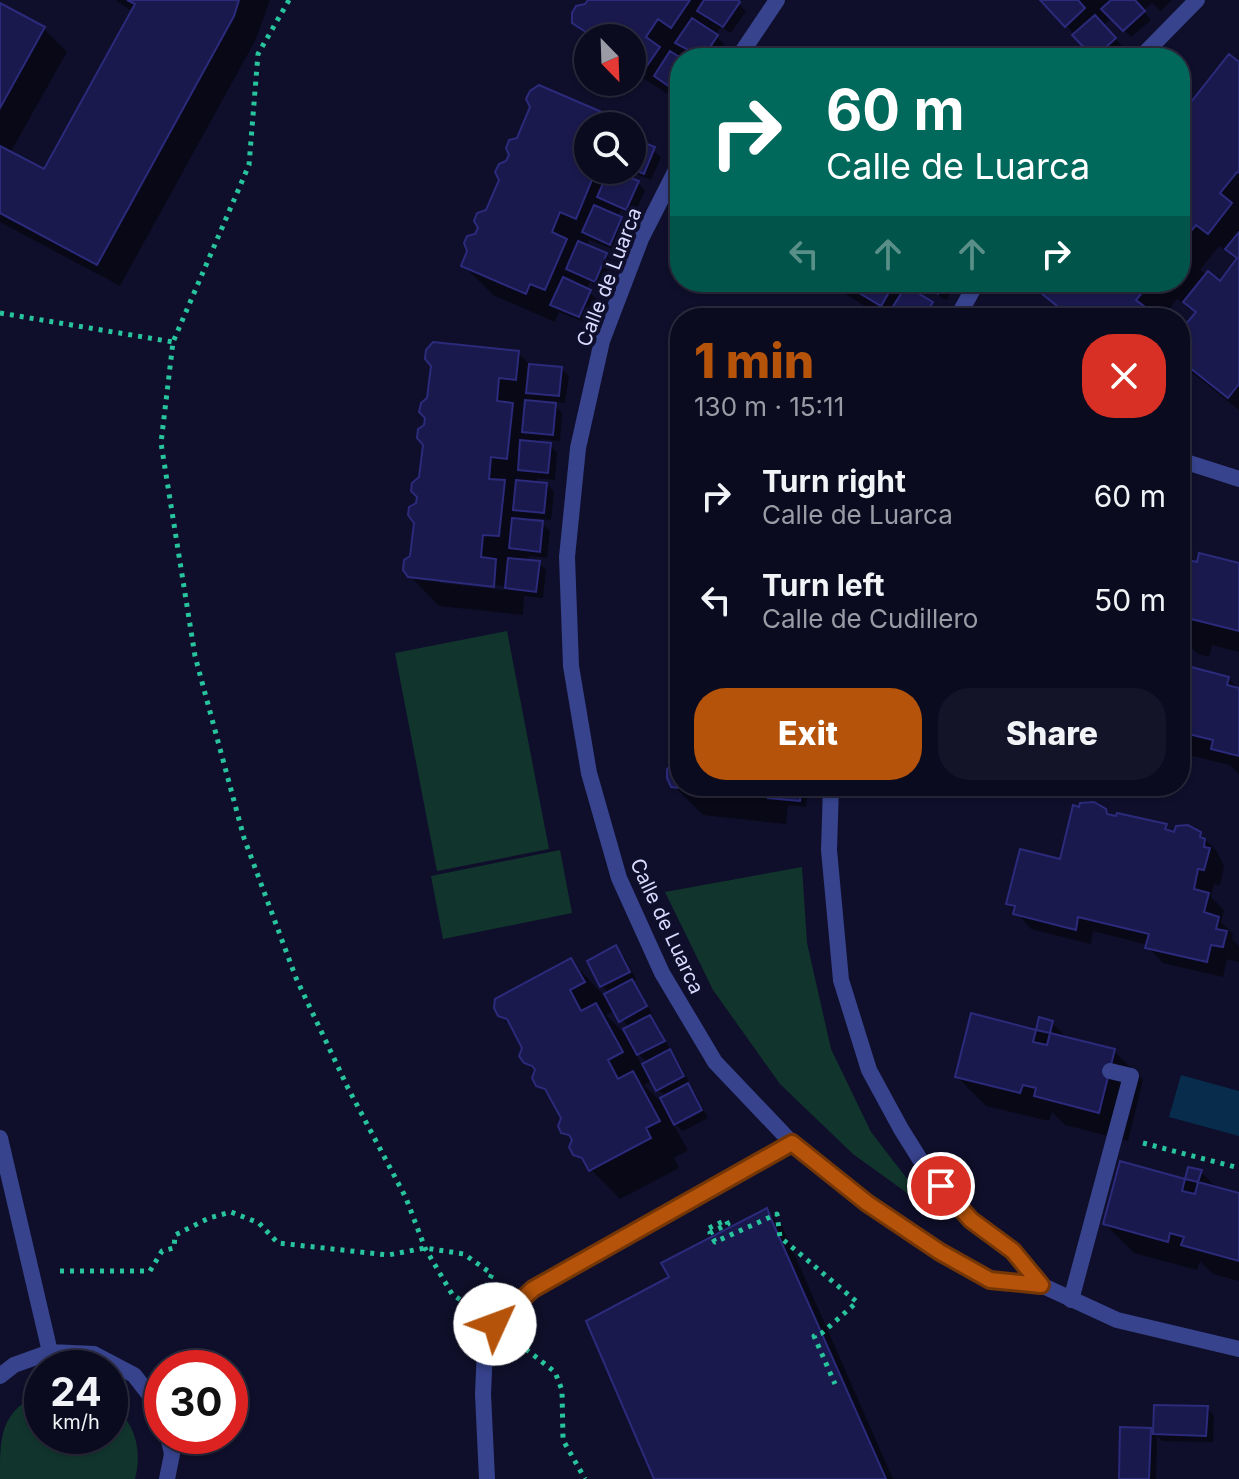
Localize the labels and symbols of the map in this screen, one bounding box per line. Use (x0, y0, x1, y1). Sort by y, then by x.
north arrow (574, 24, 646, 96)
street label: Calle de Luarca (571, 204, 647, 350)
street label: Calle de Luarca (625, 854, 709, 998)
pin (907, 1152, 975, 1220)
position arrow (453, 1282, 537, 1366)
speed limit sign: 30 (144, 1350, 248, 1454)

